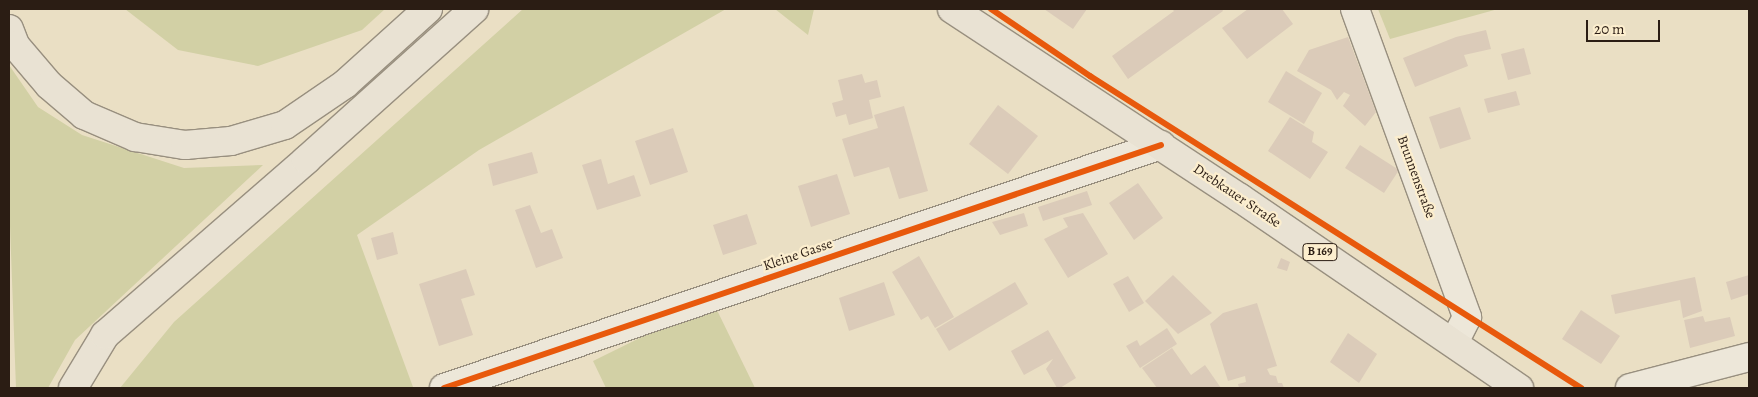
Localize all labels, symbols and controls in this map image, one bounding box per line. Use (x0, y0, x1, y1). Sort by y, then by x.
scale bar (1588, 10, 1662, 42)
text: 20 m (1594, 19, 1625, 39)
street label: Brunnenstraße (1393, 133, 1439, 221)
street label: Drebkauer Straße (1190, 161, 1284, 231)
street label: Kleine Gasse (761, 235, 835, 275)
road number: B 169 (1301, 242, 1339, 262)

